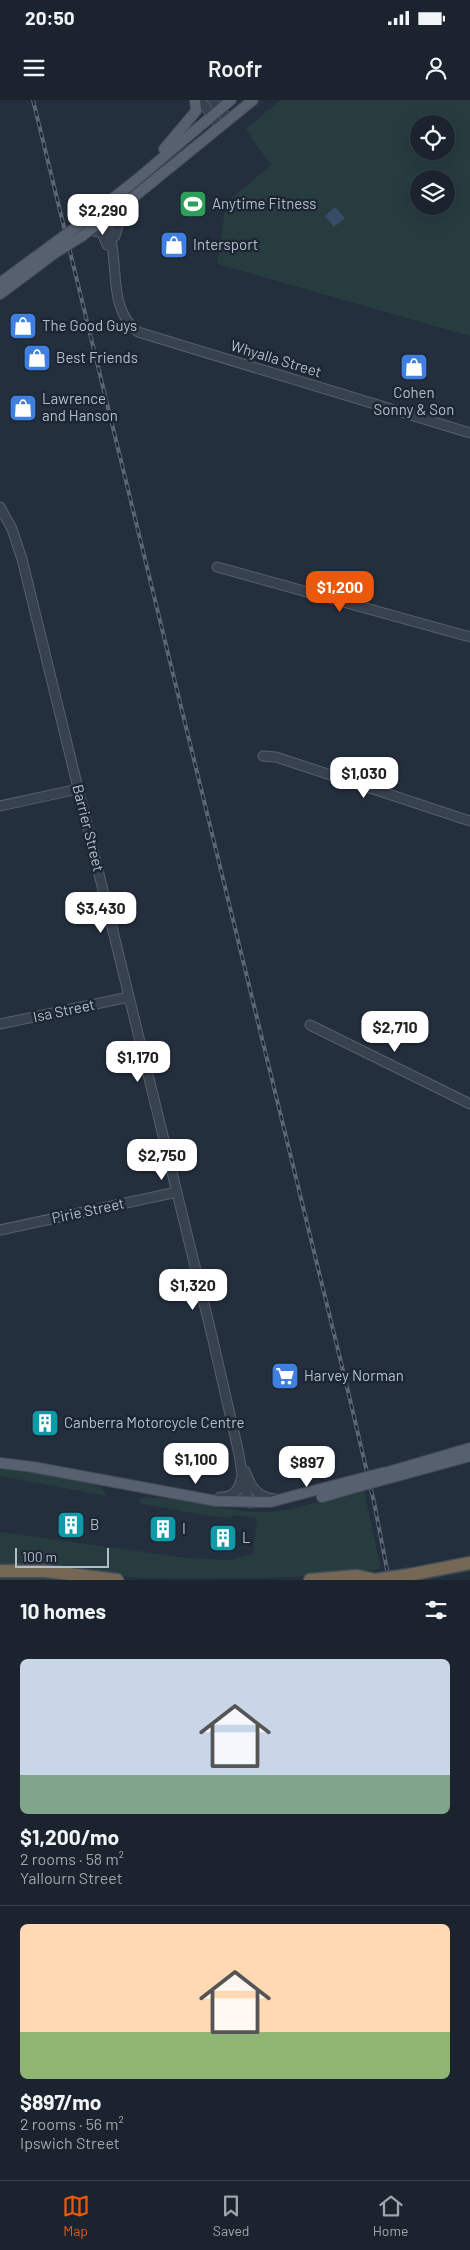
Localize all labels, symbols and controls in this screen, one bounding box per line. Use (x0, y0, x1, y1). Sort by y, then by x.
text: 20:50 (25, 6, 74, 29)
icon: menu (20, 54, 48, 82)
icon: person (422, 54, 450, 82)
text: Roofr (208, 55, 262, 81)
map controls (410, 115, 455, 215)
button: locate (410, 115, 455, 160)
button: layers (410, 170, 455, 215)
sports icon: Anytime Fitness (178, 189, 208, 219)
pin: $2,290 (62, 194, 144, 236)
place label: Anytime Fitness (212, 194, 316, 212)
text: $2,290 (79, 200, 127, 219)
shop icon: Intersport (159, 230, 189, 260)
place label: Intersport (193, 235, 258, 253)
shop icon: The Good Guys (8, 311, 38, 341)
place label: The Good Guys (42, 316, 137, 334)
street label: Whyalla Street (229, 336, 324, 380)
shop icon: Best Friends (22, 343, 52, 373)
place label: Best Friends (56, 348, 138, 366)
shop icon: Cohen Sonny & Son (399, 352, 429, 382)
place label: Cohen Sonny & Son (374, 383, 454, 418)
place label: Lawrence and Hanson (42, 389, 118, 424)
shop icon: Lawrence and Hanson (8, 393, 38, 423)
pin: $1,200 (299, 570, 381, 613)
text: $1,200 (317, 577, 363, 596)
pin: $1,030 (323, 756, 405, 799)
text: $1,030 (341, 763, 387, 782)
street label: Barrier Street (69, 782, 108, 873)
pin: $3,430 (60, 892, 142, 934)
text: $3,430 (76, 898, 126, 917)
street label: Isa Street (31, 995, 96, 1025)
pin: $2,710 (354, 1010, 436, 1053)
text: $2,710 (372, 1017, 418, 1036)
pin: $1,170 (97, 1040, 179, 1083)
text: $1,170 (117, 1047, 159, 1066)
pin: $2,750 (121, 1138, 203, 1181)
text: $2,750 (138, 1145, 186, 1164)
street label: Pirie Street (50, 1194, 126, 1227)
pin: $1,320 (152, 1268, 234, 1311)
text: $1,320 (170, 1275, 216, 1294)
supermarket icon: Harvey Norman (270, 1361, 300, 1391)
place label: Harvey Norman (304, 1366, 404, 1384)
building icon: Canberra Motorcycle Centre (30, 1408, 60, 1438)
place label: Canberra Motorcycle Centre (64, 1413, 245, 1431)
pin: $1,100 (155, 1442, 237, 1485)
pin: $897 (277, 1446, 337, 1488)
text: $1,100 (175, 1449, 217, 1468)
text: $897 (290, 1452, 324, 1471)
building icon: B (56, 1510, 86, 1540)
building icon: I (148, 1514, 178, 1544)
place label: B (90, 1515, 99, 1533)
place label: I (182, 1519, 186, 1537)
building icon: L (208, 1523, 238, 1553)
place label: L (242, 1528, 251, 1546)
scale bar (15, 1545, 109, 1568)
text: 100 m (22, 1548, 57, 1565)
icon: filters (422, 1596, 450, 1624)
text: 10 homes (20, 1598, 106, 1623)
icon: home (190, 1691, 280, 1781)
text: $1,200/mo (20, 1824, 119, 1849)
text: 2 rooms · 58 m² (20, 1849, 124, 1868)
text: Yallourn Street (20, 1868, 123, 1887)
icon: home (190, 1957, 280, 2047)
text: $897/mo (20, 2089, 101, 2114)
text: 2 rooms · 56 m² (20, 2114, 124, 2133)
text: Ipswich Street (20, 2133, 120, 2152)
tab: Map (62, 2192, 90, 2239)
tab: Saved (213, 2192, 250, 2239)
tab: Home (373, 2192, 408, 2239)

